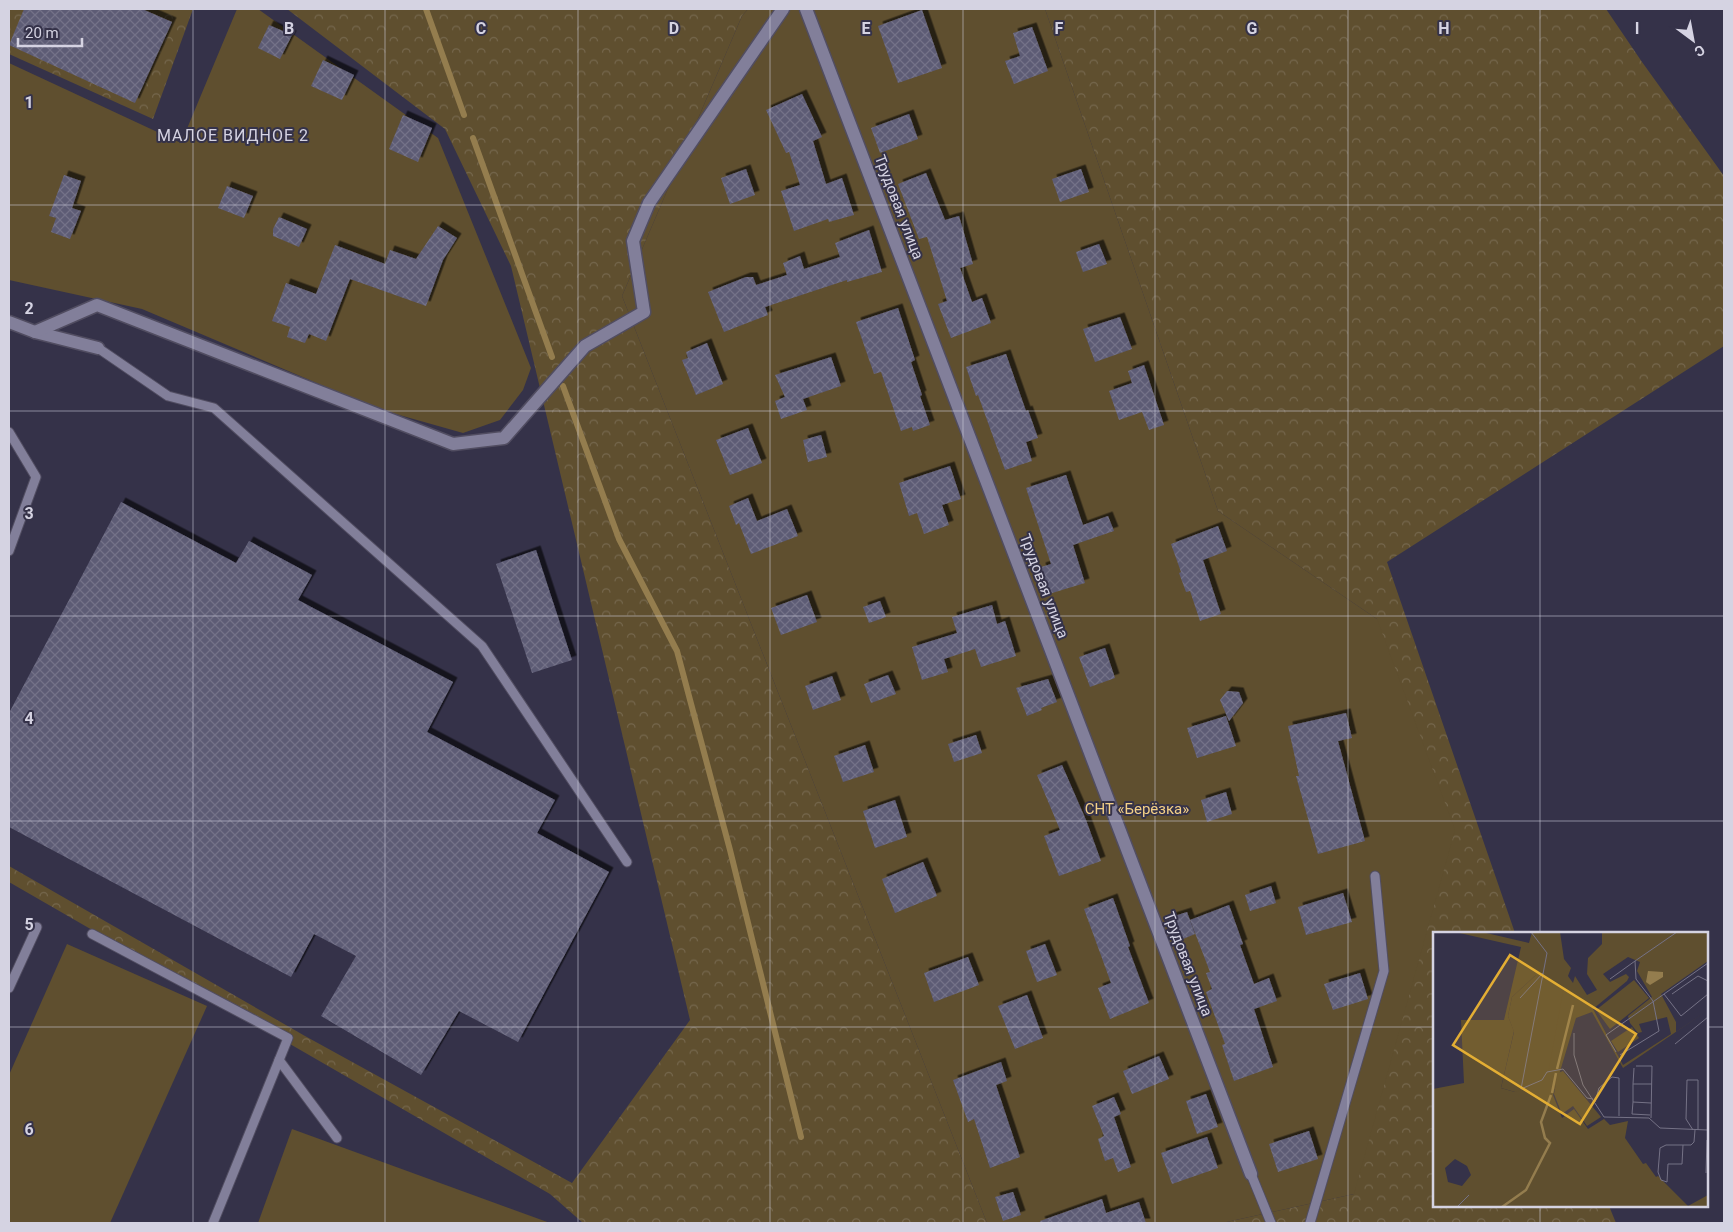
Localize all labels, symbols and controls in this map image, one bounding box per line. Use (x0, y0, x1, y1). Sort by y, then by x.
scale bar (18, 15, 81, 47)
north arrow (1668, 15, 1718, 65)
text: B (284, 19, 294, 38)
text: C (476, 19, 486, 38)
text: D (669, 19, 679, 38)
text: E (862, 19, 871, 38)
text: F (1055, 19, 1064, 38)
text: G (1247, 19, 1258, 38)
text: H (1438, 19, 1450, 38)
text: I (1635, 19, 1639, 38)
text: 20 m (25, 24, 59, 42)
text: С (1692, 42, 1708, 60)
text: 1 (24, 93, 34, 112)
district label: МАЛОЕ ВИДНОЕ 2 (157, 126, 309, 145)
street label: Трудовая улица (871, 152, 927, 262)
text: 2 (24, 299, 34, 318)
text: 3 (24, 504, 34, 523)
street label: Трудовая улица (1016, 531, 1072, 641)
text: 4 (24, 709, 34, 728)
park label: СНТ «Берёзка» (1085, 800, 1189, 818)
street label: Трудовая улица (1160, 909, 1216, 1019)
text: 5 (24, 915, 34, 934)
inset map (1433, 932, 1708, 1207)
text: 6 (24, 1120, 34, 1139)

